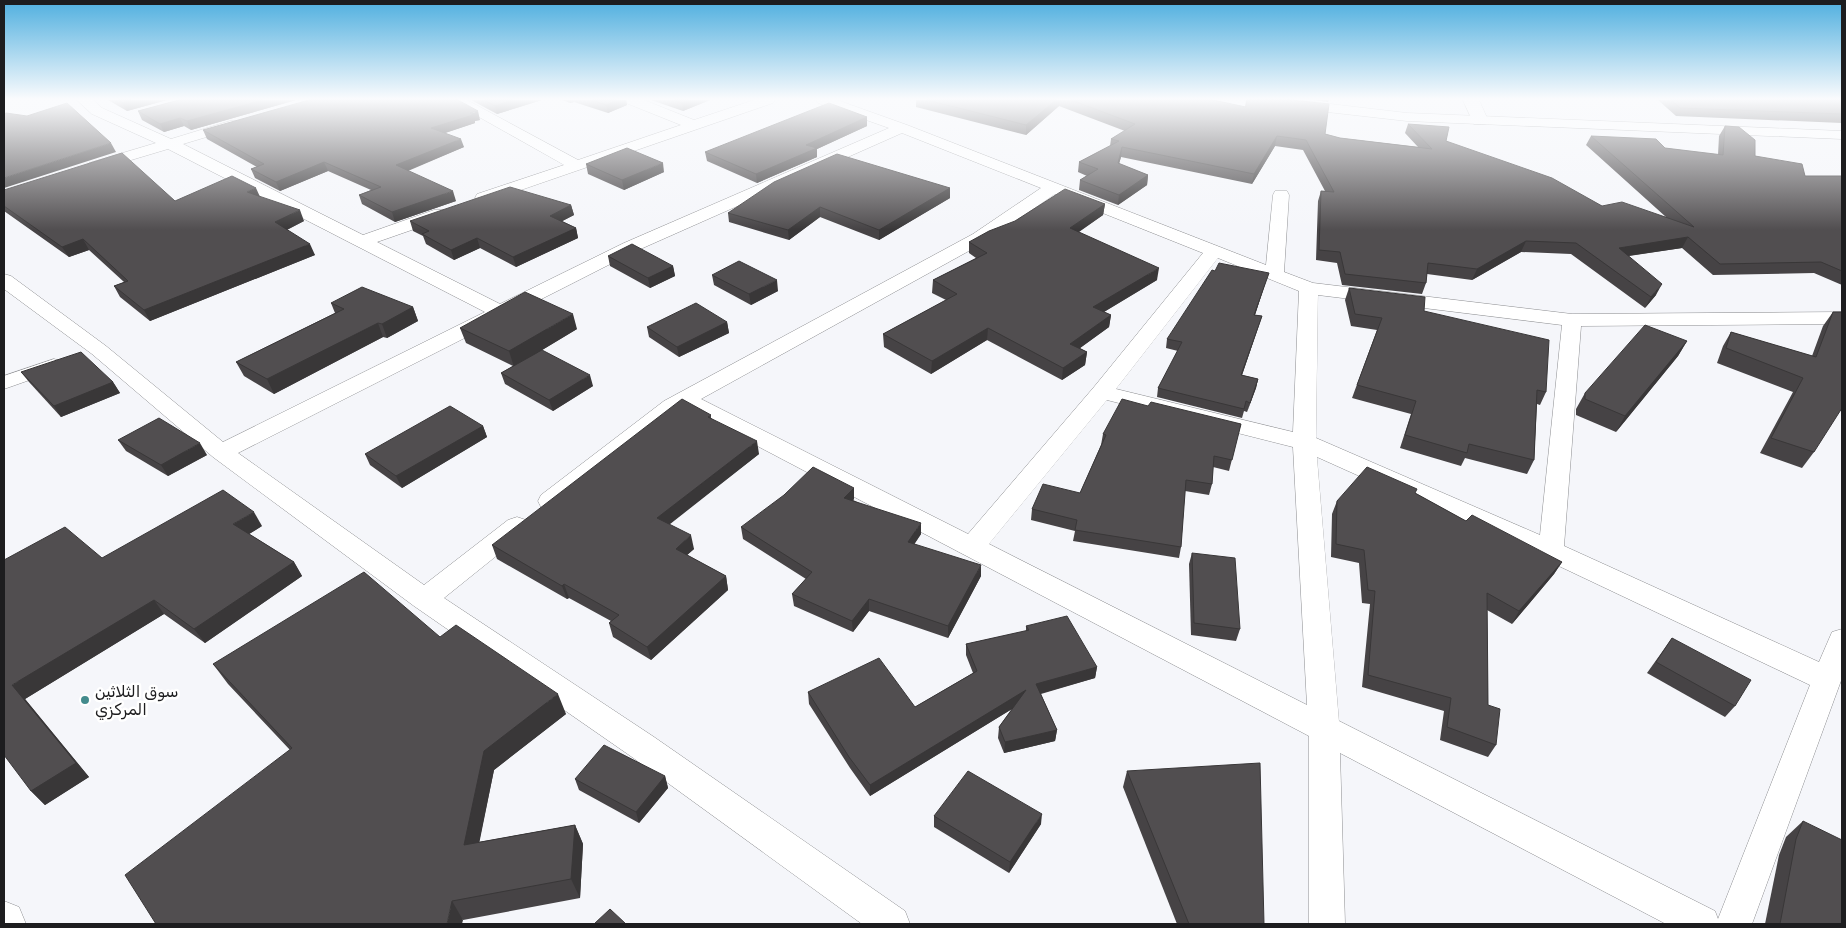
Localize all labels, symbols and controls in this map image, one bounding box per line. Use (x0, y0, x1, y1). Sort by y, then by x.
place label: سوق الثلاثين المركزي (95, 682, 179, 721)
marker: سوق الثلاثين المركزي (79, 694, 91, 706)

